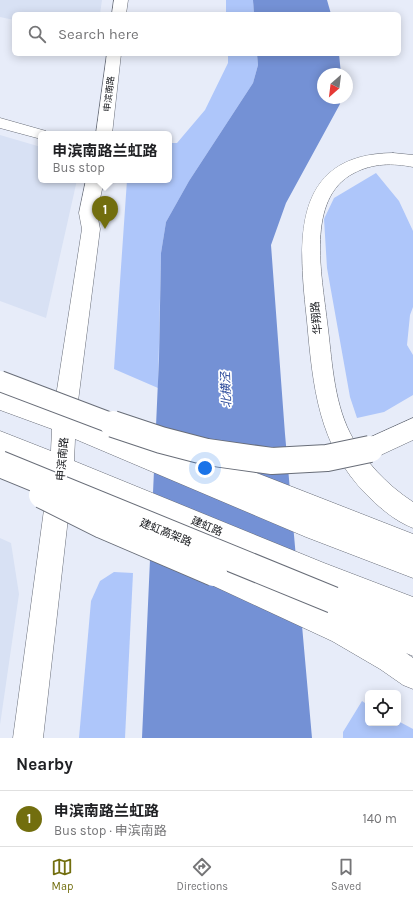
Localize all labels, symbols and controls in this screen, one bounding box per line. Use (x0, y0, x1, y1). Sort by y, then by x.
search box (12, 12, 401, 56)
icon: search (26, 23, 48, 45)
text: Search here (58, 25, 139, 43)
north arrow (317, 68, 353, 104)
street label: 申滨南路 (102, 76, 116, 112)
popup (38, 131, 172, 183)
text: 申滨南路兰虹路 (52, 142, 158, 160)
text: Bus stop (52, 160, 105, 175)
pin: 1 (92, 196, 118, 229)
street label: 华翔路 (308, 301, 325, 335)
water label: 北横泾 (218, 371, 234, 408)
street label: 申滨南路 (54, 437, 71, 482)
your location (195, 458, 215, 478)
street label: 建虹路 (189, 514, 225, 539)
street label: 建虹高架路 (138, 516, 194, 549)
map controls (365, 690, 401, 726)
button: locate (365, 690, 401, 726)
text: Nearby (16, 754, 73, 774)
text: 申滨南路兰虹路 (54, 802, 159, 820)
text: 1 (27, 811, 31, 826)
text: 140 m (362, 811, 397, 826)
text: Bus stop · 申滨南路 (54, 823, 167, 838)
tab: Map (51, 856, 73, 893)
tab: Directions (176, 856, 228, 893)
tab: Saved (331, 856, 362, 893)

